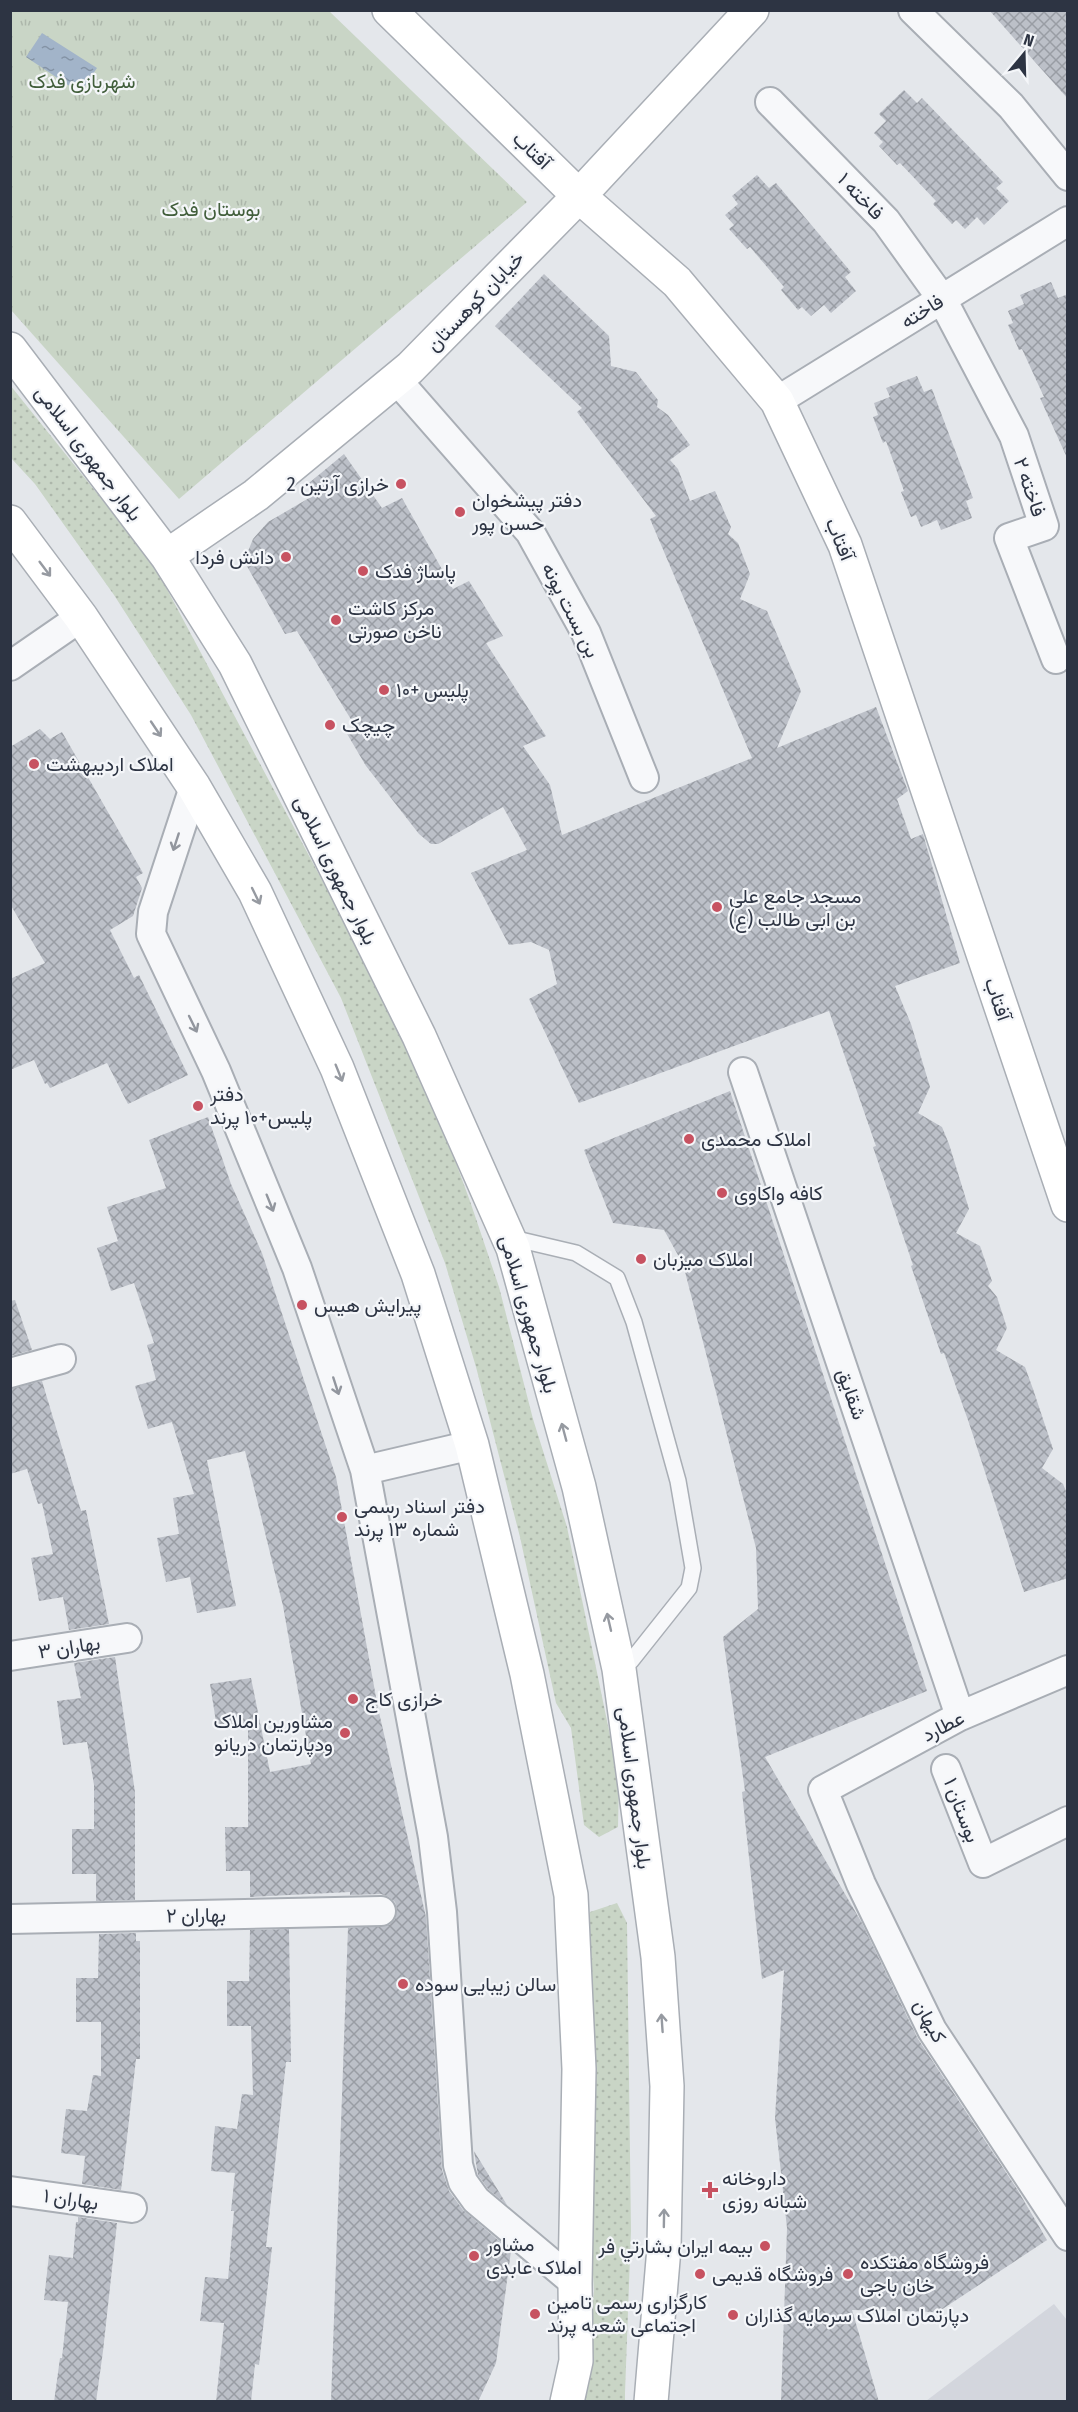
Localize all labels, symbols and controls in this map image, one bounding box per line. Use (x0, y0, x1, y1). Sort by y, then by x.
north arrow (994, 24, 1054, 84)
text: N (1021, 30, 1036, 51)
park label: شهربازی فدک (29, 69, 135, 94)
street label: آفتاب (508, 126, 557, 175)
street label: فاخته ۱ (833, 167, 889, 225)
park label: بوستان فدک (162, 197, 260, 222)
street label: خیابان کوهستان (421, 246, 530, 357)
street label: فاخته (896, 289, 948, 333)
street label: بلوار جمهوری اسلامی (30, 381, 148, 526)
street label: فاخته ۲ (1009, 454, 1051, 520)
place label: خرازی آرتین 2 (287, 472, 389, 497)
marker: خرازی آرتین 2 (394, 477, 408, 491)
place label: دفتر پیشخوان حسن پور (471, 488, 582, 537)
marker: دفتر پیشخوان حسن پور (453, 505, 467, 519)
street label: آفتاب (820, 514, 860, 565)
place label: دانش فردا (195, 545, 274, 570)
marker: دانش فردا (279, 550, 293, 564)
street label: بن بست پونه (535, 558, 605, 662)
place label: پاساژ فدک (375, 559, 456, 585)
one-way arrow (39, 560, 52, 576)
marker: پاساژ فدک (356, 564, 370, 578)
place label: مرکز کاشت ناخن صورتی (348, 596, 442, 644)
marker: مرکز کاشت ناخن صورتی (329, 613, 343, 627)
place label: پلیس +۱۰ (396, 678, 469, 704)
marker: پلیس +۱۰ (377, 683, 391, 697)
place label: چیچک (342, 713, 395, 739)
marker: چیچک (323, 718, 337, 732)
one-way arrow (150, 720, 162, 737)
place label: املاک اردیبهشت (46, 752, 174, 777)
marker: املاک اردیبهشت (27, 757, 41, 771)
street label: بلوار جمهوری اسلامی (289, 791, 383, 949)
one-way arrow (170, 832, 181, 851)
place label: مسجد جامع علی بن ابی طالب (ع) (729, 884, 861, 933)
one-way arrow (251, 887, 263, 905)
marker: مسجد جامع علی بن ابی طالب (ع) (710, 900, 724, 914)
street label: آفتاب (979, 974, 1017, 1025)
one-way arrow (187, 1014, 199, 1032)
one-way arrow (334, 1063, 345, 1081)
place label: دفتر پلیس+۱۰ پرند (209, 1082, 312, 1131)
marker: دفتر پلیس+۱۰ پرند (191, 1099, 205, 1113)
place label: املاک محمدی (701, 1127, 811, 1151)
marker: املاک محمدی (682, 1132, 696, 1146)
place label: کافه واکاوی (734, 1181, 823, 1206)
marker: کافه واکاوی (715, 1186, 729, 1200)
one-way arrow (265, 1193, 276, 1211)
street label: بلوار جمهوری اسلامی (494, 1232, 563, 1396)
place label: املاک میزبان (653, 1247, 753, 1272)
marker: املاک میزبان (634, 1252, 648, 1266)
place label: پیرایش هیس (314, 1293, 421, 1319)
marker: پیرایش هیس (295, 1298, 309, 1312)
street label: شقایق (832, 1365, 872, 1423)
one-way arrow (332, 1376, 343, 1395)
one-way arrow (557, 1423, 569, 1442)
place label: دفتر اسناد رسمی شماره ۱۳ پرند (354, 1494, 485, 1543)
marker: دفتر اسناد رسمی شماره ۱۳ پرند (335, 1510, 349, 1524)
one-way arrow (602, 1612, 614, 1631)
street label: بهاران ۳ (36, 1630, 102, 1665)
place label: خرازی کاج (365, 1687, 443, 1713)
marker: خرازی کاج (346, 1692, 360, 1706)
street label: عطارد (918, 1705, 969, 1748)
street label: بلوار جمهوری اسلامی (612, 1706, 657, 1871)
place label: مشاورین املاک ودپارتمان دریانو (214, 1709, 333, 1758)
marker: مشاورین املاک ودپارتمان دریانو (338, 1726, 352, 1740)
street label: بوستان ۱ (938, 1774, 985, 1846)
street label: بهاران ۲ (166, 1902, 226, 1929)
place label: سالن زیبایی سوده (415, 1972, 556, 1997)
marker: سالن زیبایی سوده (396, 1977, 410, 1991)
street label: کیهان (907, 1995, 952, 2048)
one-way arrow (657, 2013, 668, 2033)
place label: داروخانه شبانه روزی (722, 2166, 807, 2214)
street label: بهاران ۱ (42, 2183, 100, 2216)
marker: داروخانه شبانه روزی (703, 2183, 717, 2197)
one-way arrow (659, 2208, 670, 2228)
place label: مشاور املاک عابدی (485, 2232, 582, 2279)
place label: بيمه ايران بشارتي فر (597, 2234, 753, 2263)
marker: بيمه ايران بشارتي فر (758, 2239, 772, 2253)
marker: مشاور املاک عابدی (467, 2249, 481, 2263)
place label: فروشگاه مفتکده خان باجی (860, 2250, 989, 2297)
place label: فروشگاه قدیمی (712, 2262, 833, 2287)
marker: فروشگاه قدیمی (693, 2267, 707, 2281)
marker: فروشگاه مفتکده خان باجی (841, 2267, 855, 2281)
place label: کارگزاری رسمی تامین اجتماعی شعبه پرند (547, 2290, 707, 2339)
place label: دپارتمان املاک سرمایه گذاران (745, 2303, 969, 2329)
marker: کارگزاری رسمی تامین اجتماعی شعبه پرند (528, 2307, 542, 2321)
marker: دپارتمان املاک سرمایه گذاران (726, 2308, 740, 2322)

